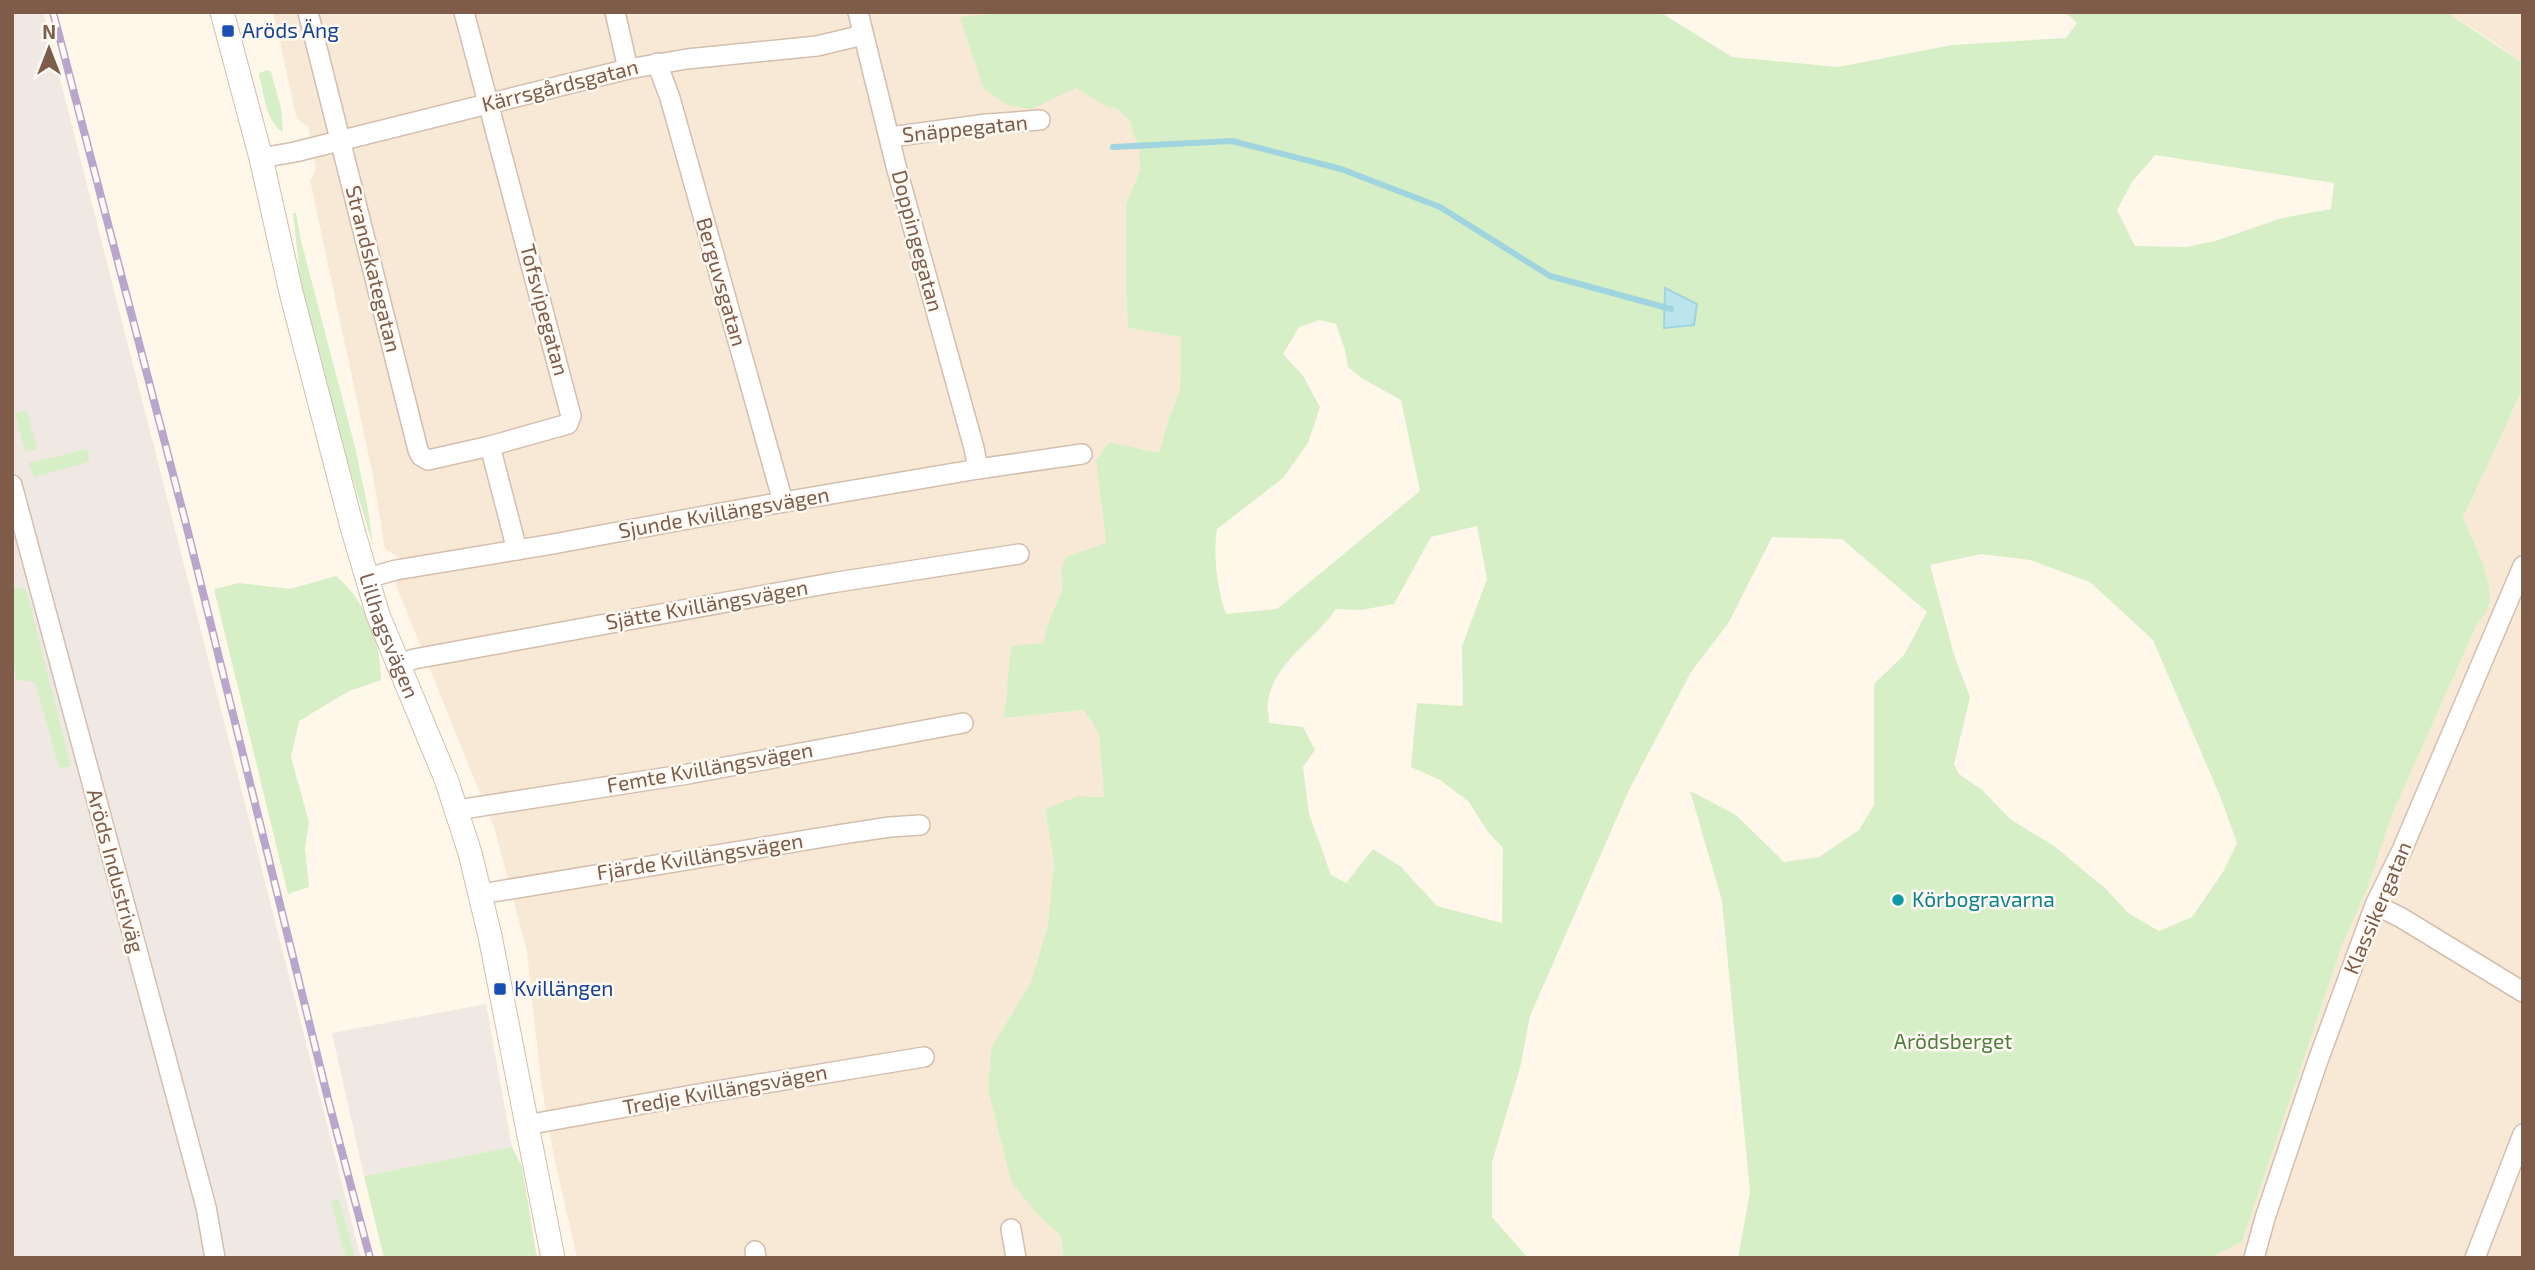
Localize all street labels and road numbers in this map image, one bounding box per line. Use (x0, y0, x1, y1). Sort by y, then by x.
street label: Kärrsgårdsgatan (479, 53, 640, 116)
street label: Snäppegatan (901, 108, 1029, 147)
street label: Doppingegatan (888, 167, 949, 314)
street label: Strandskategatan (342, 183, 407, 355)
street label: Berguvsgatan (692, 214, 753, 349)
street label: Tofsvipegatan (516, 241, 575, 378)
street label: Sjunde Kvillängsvägen (616, 481, 831, 543)
street label: Lillhagsvägen (355, 570, 425, 702)
street label: Sjätte Kvillängsvägen (604, 573, 810, 635)
street label: Femte Kvillängsvägen (605, 736, 815, 797)
street label: Aröds Industriväg (83, 786, 150, 956)
street label: Fjärde Kvillängsvägen (595, 827, 805, 885)
street label: Klassikergatan (2337, 837, 2416, 977)
street label: Tredje Kvillängsvägen (621, 1058, 829, 1120)

